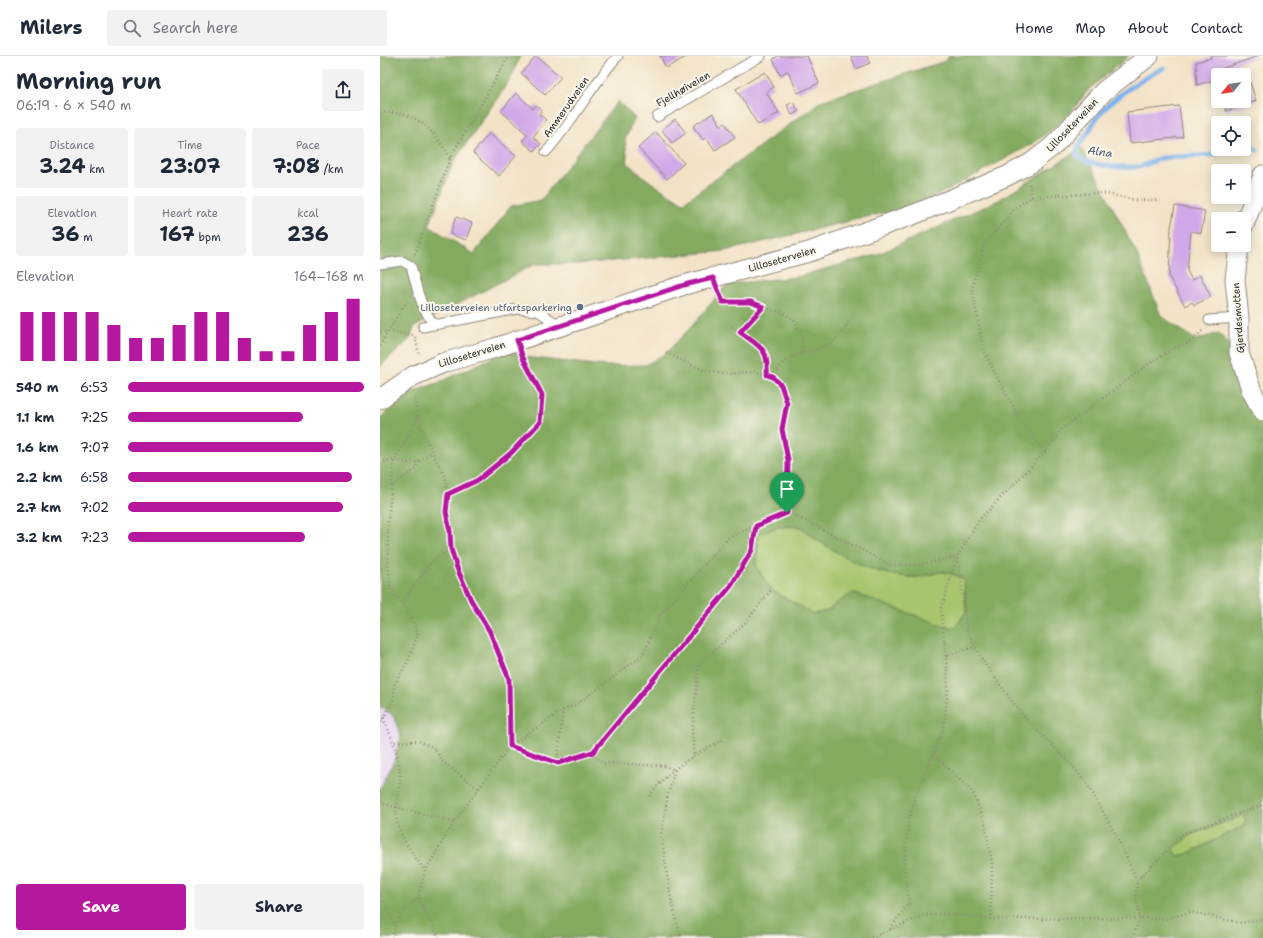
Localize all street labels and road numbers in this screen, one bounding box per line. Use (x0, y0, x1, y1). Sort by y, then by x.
street label: Fjellhøiveien (654, 68, 712, 110)
street label: Ammerudveien (540, 74, 592, 140)
street label: Lilloseterveien (1043, 96, 1101, 154)
street label: Lilloseterveien (747, 243, 817, 275)
street label: Gjerdesmutten (1229, 282, 1247, 354)
street label: Lilloseterveien (437, 338, 507, 370)

